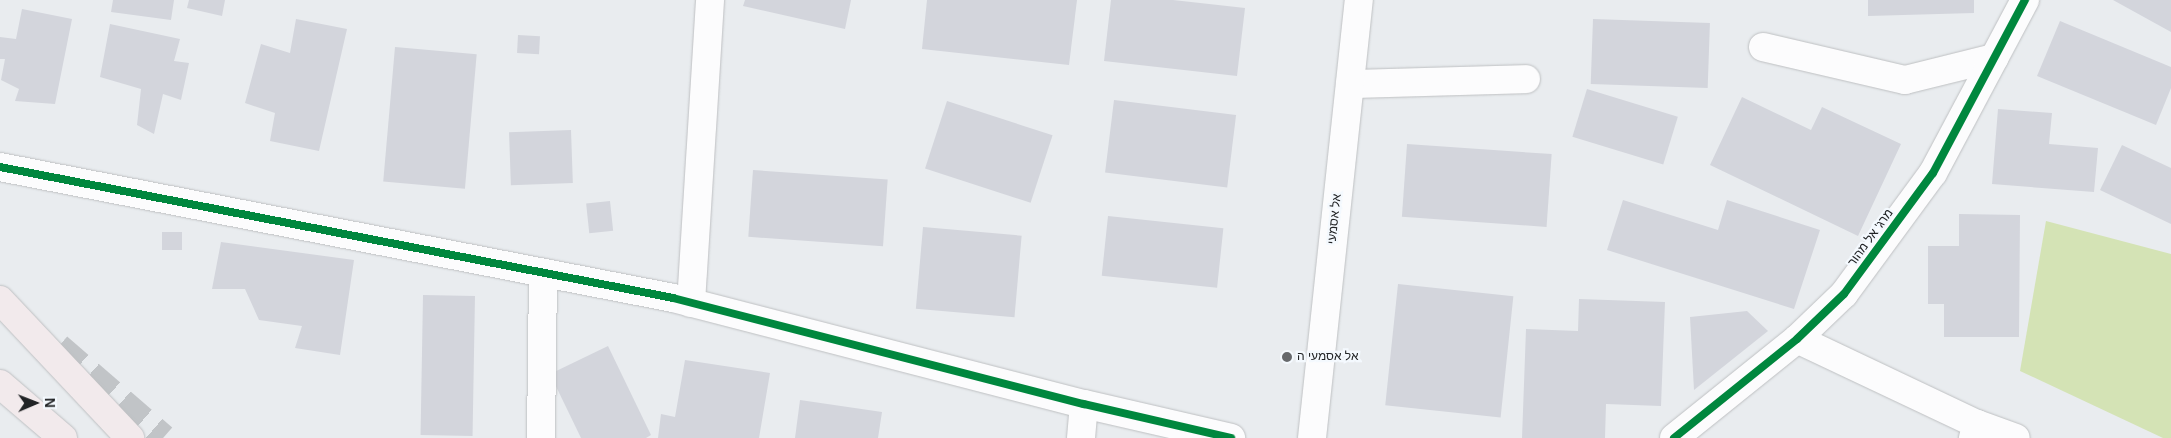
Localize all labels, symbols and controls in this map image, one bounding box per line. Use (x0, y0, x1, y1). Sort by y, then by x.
street label: אל אסמעי (1325, 193, 1345, 245)
street label: מרג' אל מהור (1845, 207, 1897, 269)
place label: אל אסמעי ה (1297, 350, 1358, 364)
marker: אל אסמעי ה (1281, 351, 1293, 363)
north arrow (10, 378, 60, 428)
text: N (42, 398, 58, 408)

